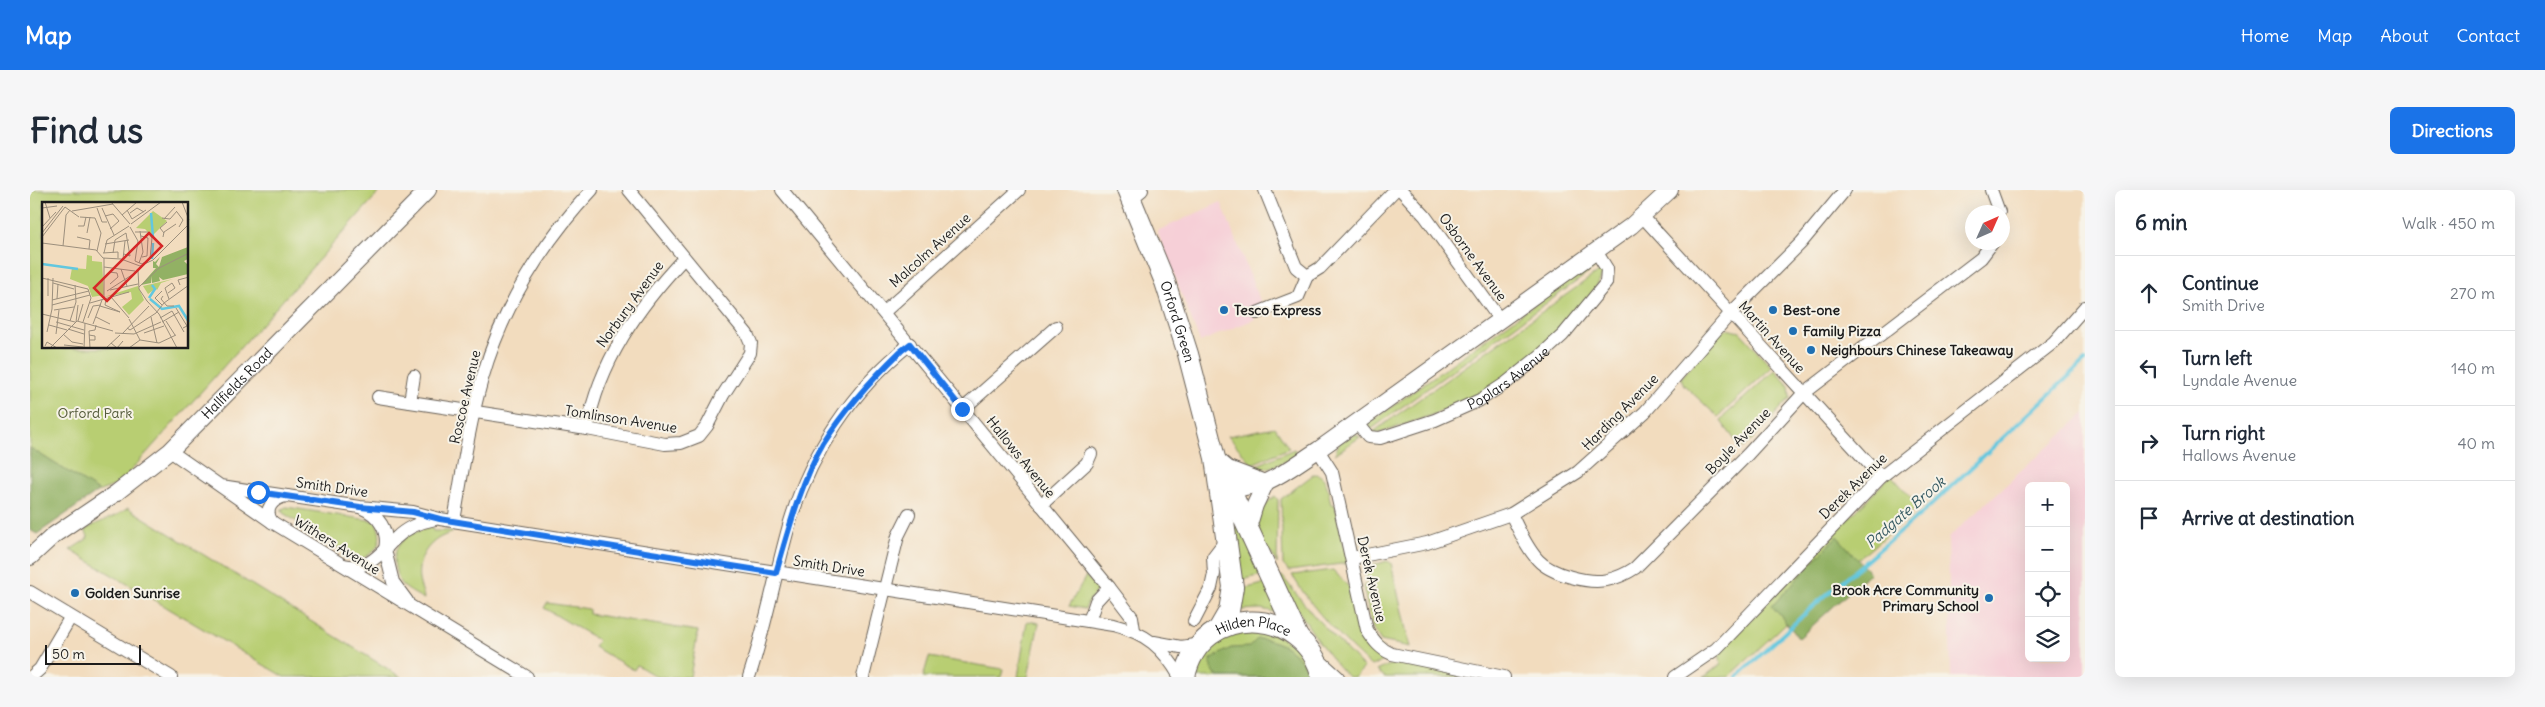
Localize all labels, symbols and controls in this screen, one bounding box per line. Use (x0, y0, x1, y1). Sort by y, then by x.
text: Map (25, 20, 72, 50)
text: Home (2241, 24, 2289, 47)
text: Map (2317, 24, 2352, 47)
text: About (2380, 24, 2428, 47)
text: Contact (2456, 24, 2520, 47)
button: Directions (2390, 107, 2515, 154)
text: Find us (30, 108, 143, 152)
inset map (42, 202, 189, 349)
north arrow (1965, 205, 2010, 250)
street label: Malcolm Avenue (886, 209, 974, 291)
street label: Osborne Avenue (1435, 209, 1511, 305)
text: 6 min (2135, 209, 2187, 236)
text: Walk · 450 m (2402, 213, 2495, 233)
street label: Norbury Avenue (592, 257, 668, 351)
text: Continue (2182, 271, 2259, 295)
street label: Orford Green (1156, 278, 1199, 364)
icon: ahead (2135, 279, 2163, 307)
text: 270 m (2450, 283, 2495, 303)
text: Smith Drive (2182, 295, 2265, 315)
street label: Martin Avenue (1735, 297, 1809, 377)
place label: Tesco Express (1234, 301, 1322, 319)
place label: Best-one (1783, 301, 1840, 319)
marker: Tesco Express (1218, 304, 1230, 316)
marker: Best-one (1767, 304, 1779, 316)
place label: Family Pizza (1803, 322, 1881, 340)
marker: Family Pizza (1787, 325, 1799, 337)
place label: Neighbours Chinese Takeaway (1821, 341, 2014, 359)
street label: Poplars Avenue (1464, 343, 1553, 414)
street label: Hallfields Road (198, 344, 276, 423)
marker: Neighbours Chinese Takeaway (1805, 344, 1817, 356)
text: Turn left (2182, 346, 2252, 370)
street label: Roscoe Avenue (445, 348, 485, 446)
icon: left (2135, 354, 2163, 382)
text: 140 m (2451, 358, 2495, 378)
street label: Harding Avenue (1578, 370, 1662, 454)
text: Lyndale Avenue (2182, 370, 2297, 390)
route end (951, 398, 974, 421)
street label: Tomlinson Avenue (564, 401, 678, 437)
park label: Orford Park (58, 404, 132, 422)
street label: Boyle Avenue (1702, 404, 1774, 478)
street label: Hallows Avenue (983, 413, 1059, 501)
text: Turn right (2182, 421, 2265, 445)
icon: right (2135, 429, 2163, 457)
text: 40 m (2457, 433, 2495, 453)
text: Hallows Avenue (2182, 445, 2296, 465)
street label: Derek Avenue (1815, 449, 1891, 523)
water label: Padgate Brook (1861, 471, 1950, 552)
street label: Smith Drive (295, 473, 369, 501)
route start (247, 481, 270, 504)
map controls (2025, 482, 2070, 662)
button: + (2025, 482, 2070, 527)
icon: arrive (2135, 504, 2163, 532)
text: Arrive at destination (2182, 506, 2355, 530)
street label: Withers Avenue (290, 511, 384, 579)
button: − (2025, 527, 2070, 572)
street label: Derek Avenue (1353, 534, 1391, 624)
street label: Smith Drive (792, 551, 866, 581)
button: locate (2025, 572, 2070, 617)
place label: Brook Acre Community Primary School (1832, 581, 1979, 615)
place label: Golden Sunrise (85, 584, 181, 602)
marker: Golden Sunrise (69, 587, 81, 599)
marker: Brook Acre Community Primary School (1983, 592, 1995, 604)
street label: Hilden Place (1212, 612, 1294, 640)
button: layers (2025, 617, 2070, 662)
scale bar (45, 642, 141, 665)
text: 50 m (52, 645, 85, 663)

